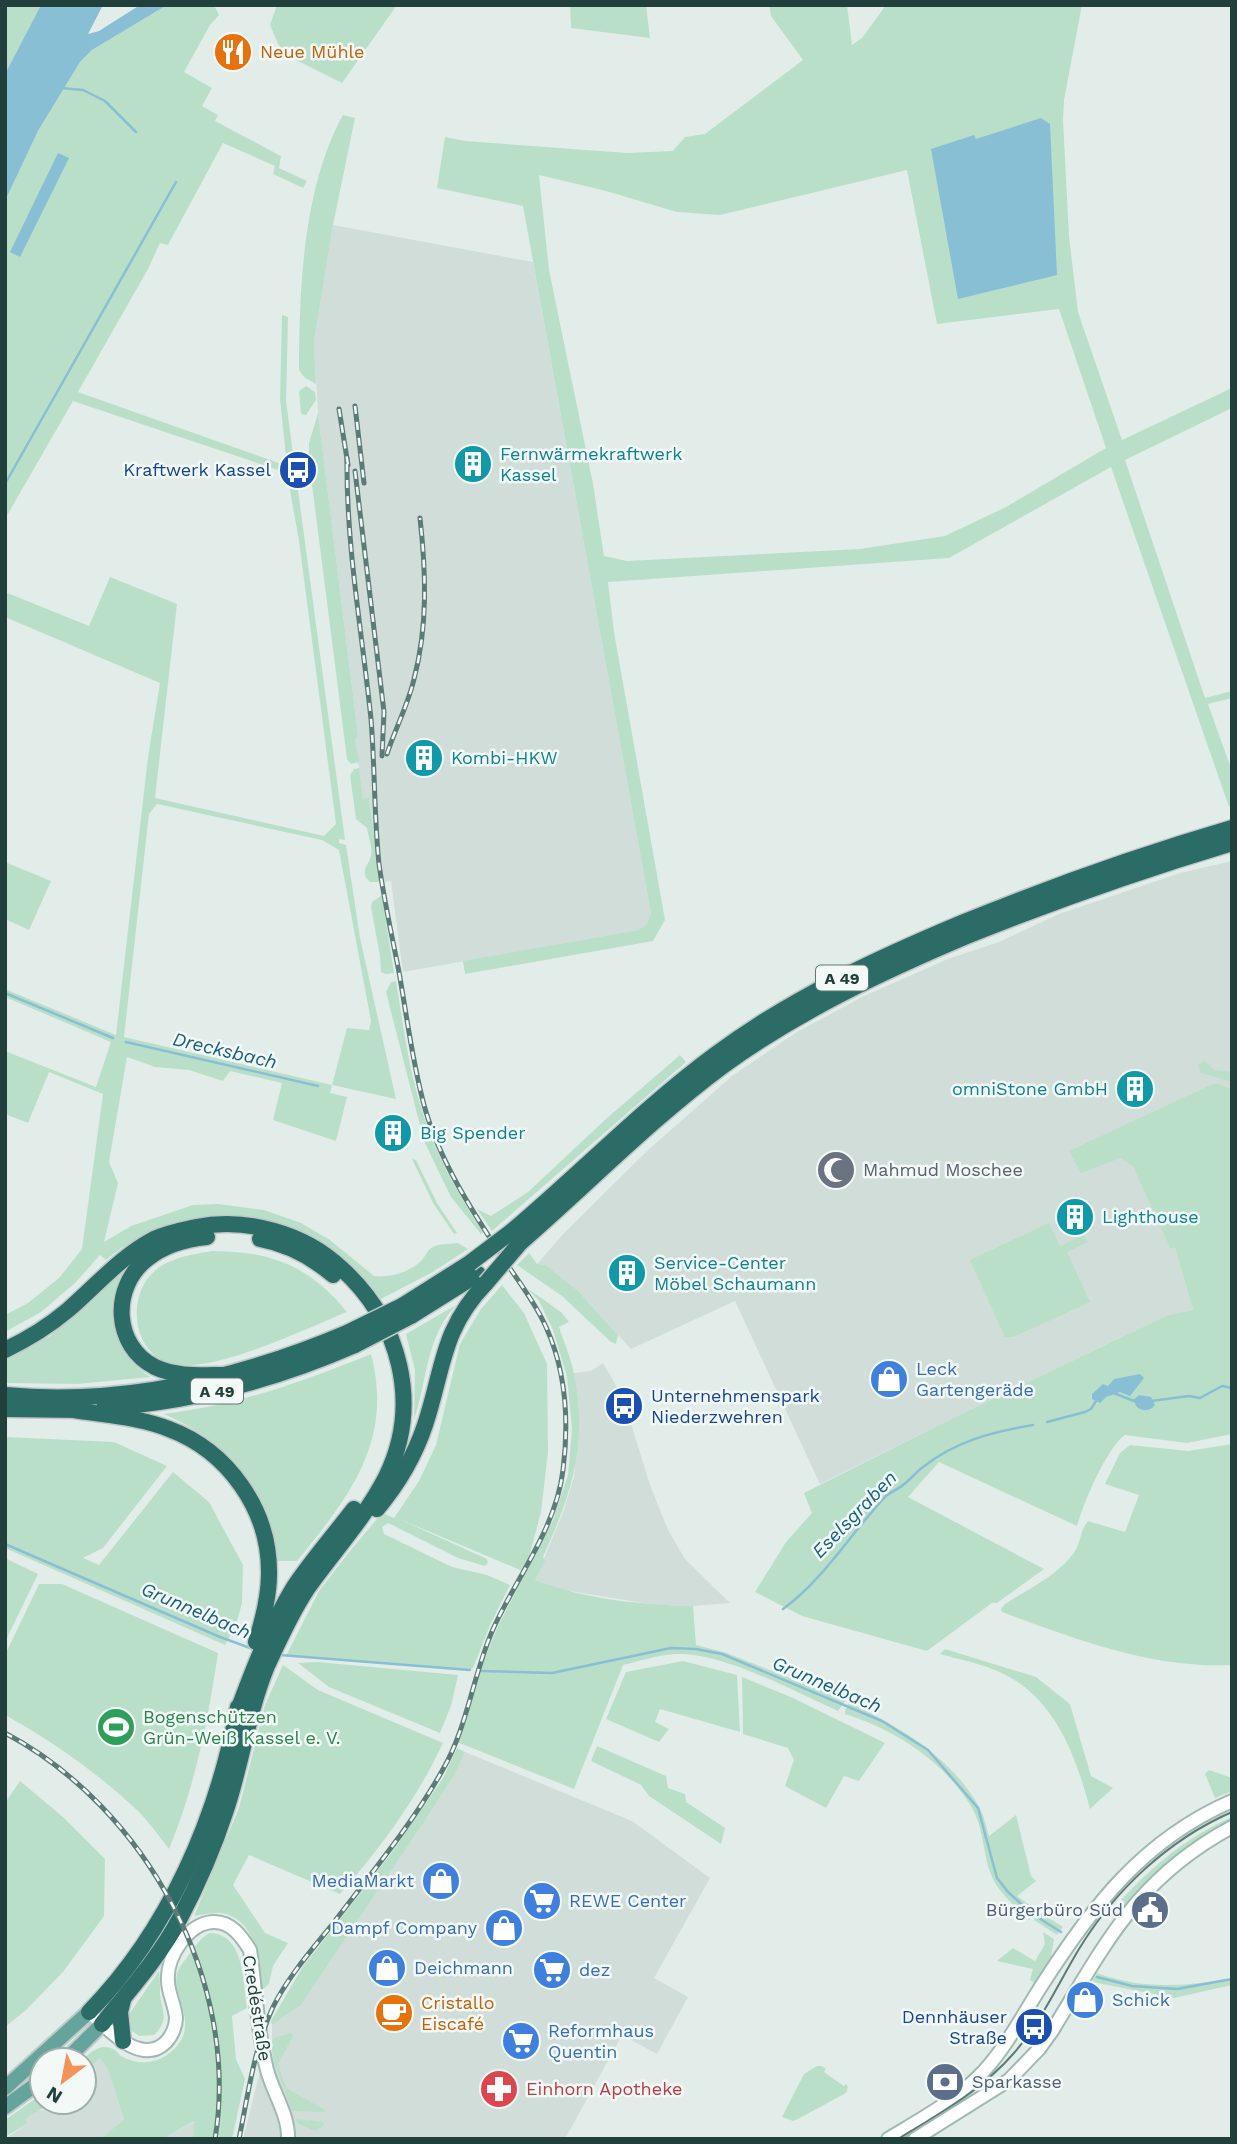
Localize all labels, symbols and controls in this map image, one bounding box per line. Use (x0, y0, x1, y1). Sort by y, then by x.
restaurant icon: Neue Mühle (212, 31, 254, 73)
place label: Neue Mühle (260, 41, 364, 62)
building icon: Fernwärmekraftwerk Kassel (452, 443, 494, 485)
place label: Fernwärmekraftwerk Kassel (500, 443, 682, 485)
bus stop icon: Kraftwerk Kassel (277, 449, 319, 491)
place label: Kraftwerk Kassel (123, 459, 271, 480)
building icon: Kombi-HKW (403, 737, 445, 779)
place label: Kombi-HKW (451, 747, 558, 768)
road number: A 49 (816, 966, 868, 990)
water label: Drecksbach (171, 1027, 279, 1074)
building icon: omniStone GmbH (1114, 1068, 1156, 1110)
place label: omniStone GmbH (952, 1078, 1108, 1099)
building icon: Big Spender (372, 1112, 414, 1154)
place label: Big Spender (420, 1122, 526, 1143)
mosque icon: Mahmud Moschee (815, 1149, 857, 1191)
place label: Mahmud Moschee (863, 1159, 1023, 1180)
building icon: Lighthouse (1054, 1196, 1096, 1238)
place label: Lighthouse (1102, 1206, 1199, 1227)
building icon: Service-Center Möbel Schaumann (606, 1252, 648, 1294)
place label: Service-Center Möbel Schaumann (654, 1252, 816, 1294)
shop icon: Leck Gartengeräde (868, 1358, 910, 1400)
place label: Leck Gartengeräde (916, 1358, 1034, 1400)
road number: A 49 (191, 1378, 243, 1404)
bus stop icon: Unternehmenspark Niederzwehren (603, 1385, 645, 1427)
place label: Unternehmenspark Niederzwehren (651, 1385, 820, 1427)
water label: Eselsgraben (807, 1466, 902, 1563)
water label: Grunnelbach (138, 1577, 254, 1644)
water label: Grunnelbach (769, 1651, 885, 1718)
sports icon: Bogenschützen Grün-Weiß Kassel e. V. (95, 1706, 137, 1748)
place label: Bogenschützen Grün-Weiß Kassel e. V. (143, 1706, 340, 1748)
shop icon: MediaMarkt (420, 1860, 462, 1902)
place label: MediaMarkt (312, 1870, 414, 1891)
supermarket icon: REWE Center (521, 1880, 563, 1922)
public building icon: Bürgerbüro Süd (1129, 1889, 1171, 1931)
place label: REWE Center (569, 1890, 686, 1911)
place label: Bürgerbüro Süd (986, 1899, 1123, 1920)
shop icon: Dampf Company (483, 1907, 525, 1949)
place label: Dampf Company (331, 1917, 478, 1938)
shop icon: Deichmann (366, 1947, 408, 1989)
supermarket icon: dez (531, 1949, 573, 1991)
street label: Credéstraße (239, 1953, 276, 2063)
place label: Deichmann (414, 1957, 513, 1978)
place label: dez (579, 1959, 610, 1980)
shop icon: Schick (1064, 1979, 1106, 2021)
place label: Schick (1112, 1989, 1170, 2010)
cafe icon: Cristallo Eiscafé (373, 1992, 415, 2034)
place label: Cristallo Eiscafé (421, 1992, 495, 2034)
place label: Dennhäuser Straße (902, 2006, 1007, 2048)
bus stop icon: Dennhäuser Straße (1013, 2006, 1055, 2048)
supermarket icon: Reformhaus Quentin (500, 2020, 542, 2062)
place label: Reformhaus Quentin (548, 2020, 654, 2062)
north arrow (28, 2046, 98, 2116)
bank icon: Sparkasse (924, 2061, 966, 2103)
pharmacy icon: Einhorn Apotheke (478, 2068, 520, 2110)
place label: Sparkasse (972, 2071, 1062, 2092)
place label: Einhorn Apotheke (526, 2078, 682, 2099)
text: N (42, 2082, 66, 2108)

